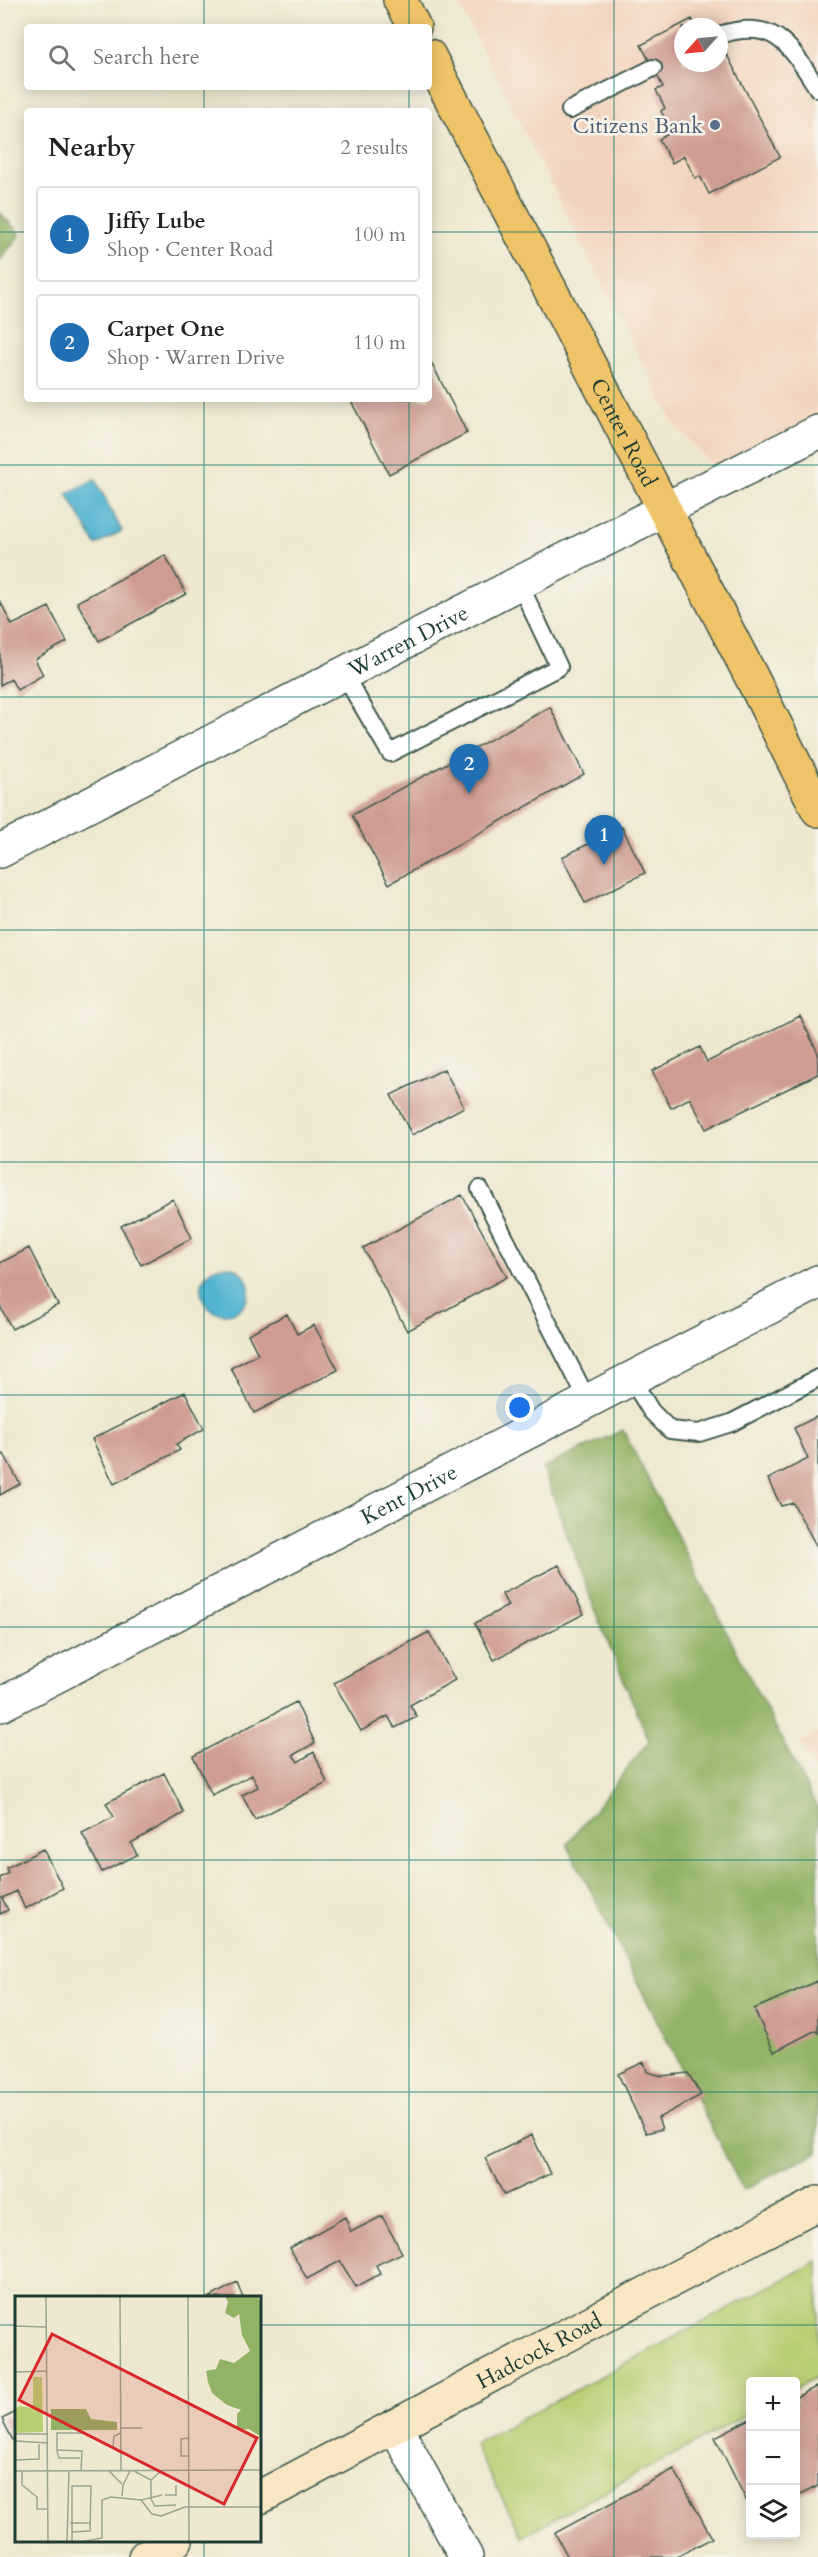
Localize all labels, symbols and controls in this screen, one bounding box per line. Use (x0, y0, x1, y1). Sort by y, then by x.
north arrow (674, 18, 728, 72)
search box (24, 24, 432, 90)
icon: search (45, 41, 78, 74)
text: Search here (93, 42, 200, 72)
place label: Citizens Bank (573, 111, 703, 141)
marker: Citizens Bank (708, 118, 722, 132)
text: Nearby (48, 130, 136, 165)
text: 2 results (340, 134, 408, 161)
text: Jiffy Lube (107, 206, 206, 236)
text: 1 (64, 221, 75, 248)
text: 100 m (353, 221, 406, 248)
text: Shop · Center Road (107, 236, 273, 263)
text: Carpet One (107, 314, 225, 344)
text: 2 (64, 329, 75, 356)
text: 110 m (353, 329, 406, 356)
text: Shop · Warren Drive (107, 344, 285, 371)
street label: Center Road (583, 373, 664, 493)
street label: Warren Drive (342, 598, 474, 685)
pin: 2 (450, 744, 488, 794)
pin: 1 (584, 816, 624, 865)
your location (505, 1393, 534, 1422)
street label: Kent Drive (356, 1457, 463, 1532)
inset map (15, 2296, 261, 2542)
street label: Hadcock Road (471, 2306, 607, 2396)
map controls (746, 2377, 800, 2539)
button: + (746, 2377, 800, 2431)
button: − (746, 2431, 800, 2485)
button: layers (746, 2485, 800, 2539)

